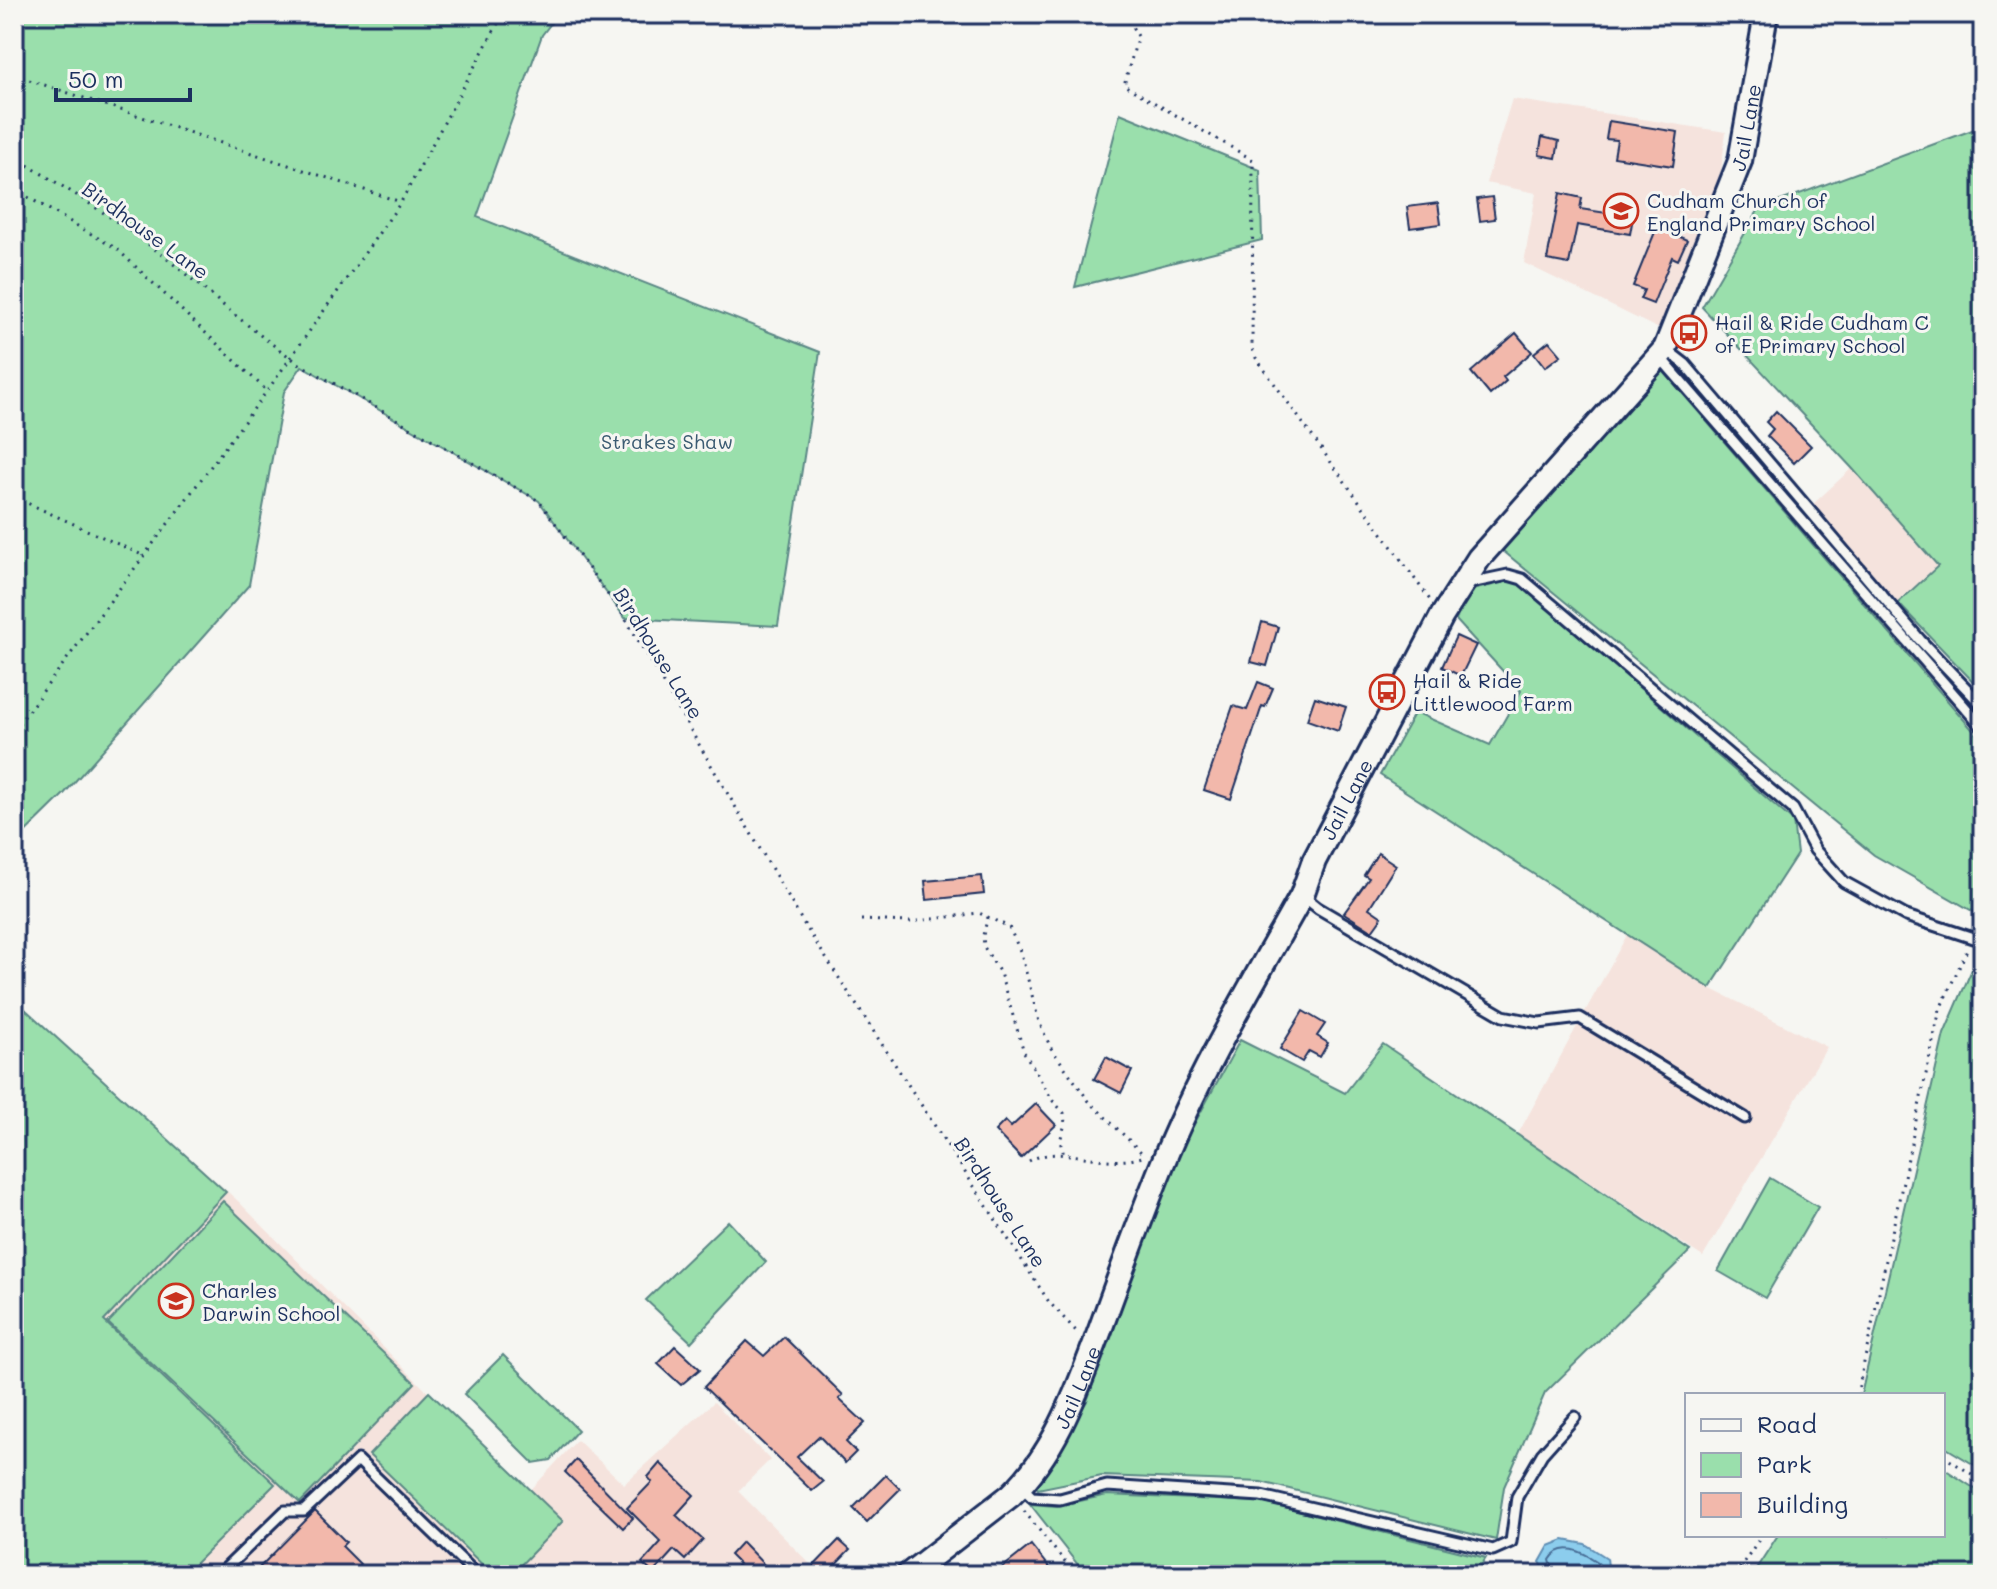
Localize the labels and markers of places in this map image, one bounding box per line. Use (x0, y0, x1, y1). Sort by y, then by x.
place label: Cudham Church of England Primary School (1647, 187, 1875, 236)
school or university icon: Cudham Church of England Primary School (1602, 192, 1640, 230)
place label: Hail & Ride Cudham C of E Primary School (1715, 309, 1929, 358)
bus stop icon: Hail & Ride Cudham C of E Primary School (1670, 314, 1708, 352)
place label: Hail & Ride Littlewood Farm (1413, 667, 1573, 716)
bus stop icon: Hail & Ride Littlewood Farm (1368, 673, 1406, 711)
place label: Charles Darwin School (202, 1277, 340, 1326)
school or university icon: Charles Darwin School (157, 1282, 195, 1320)

